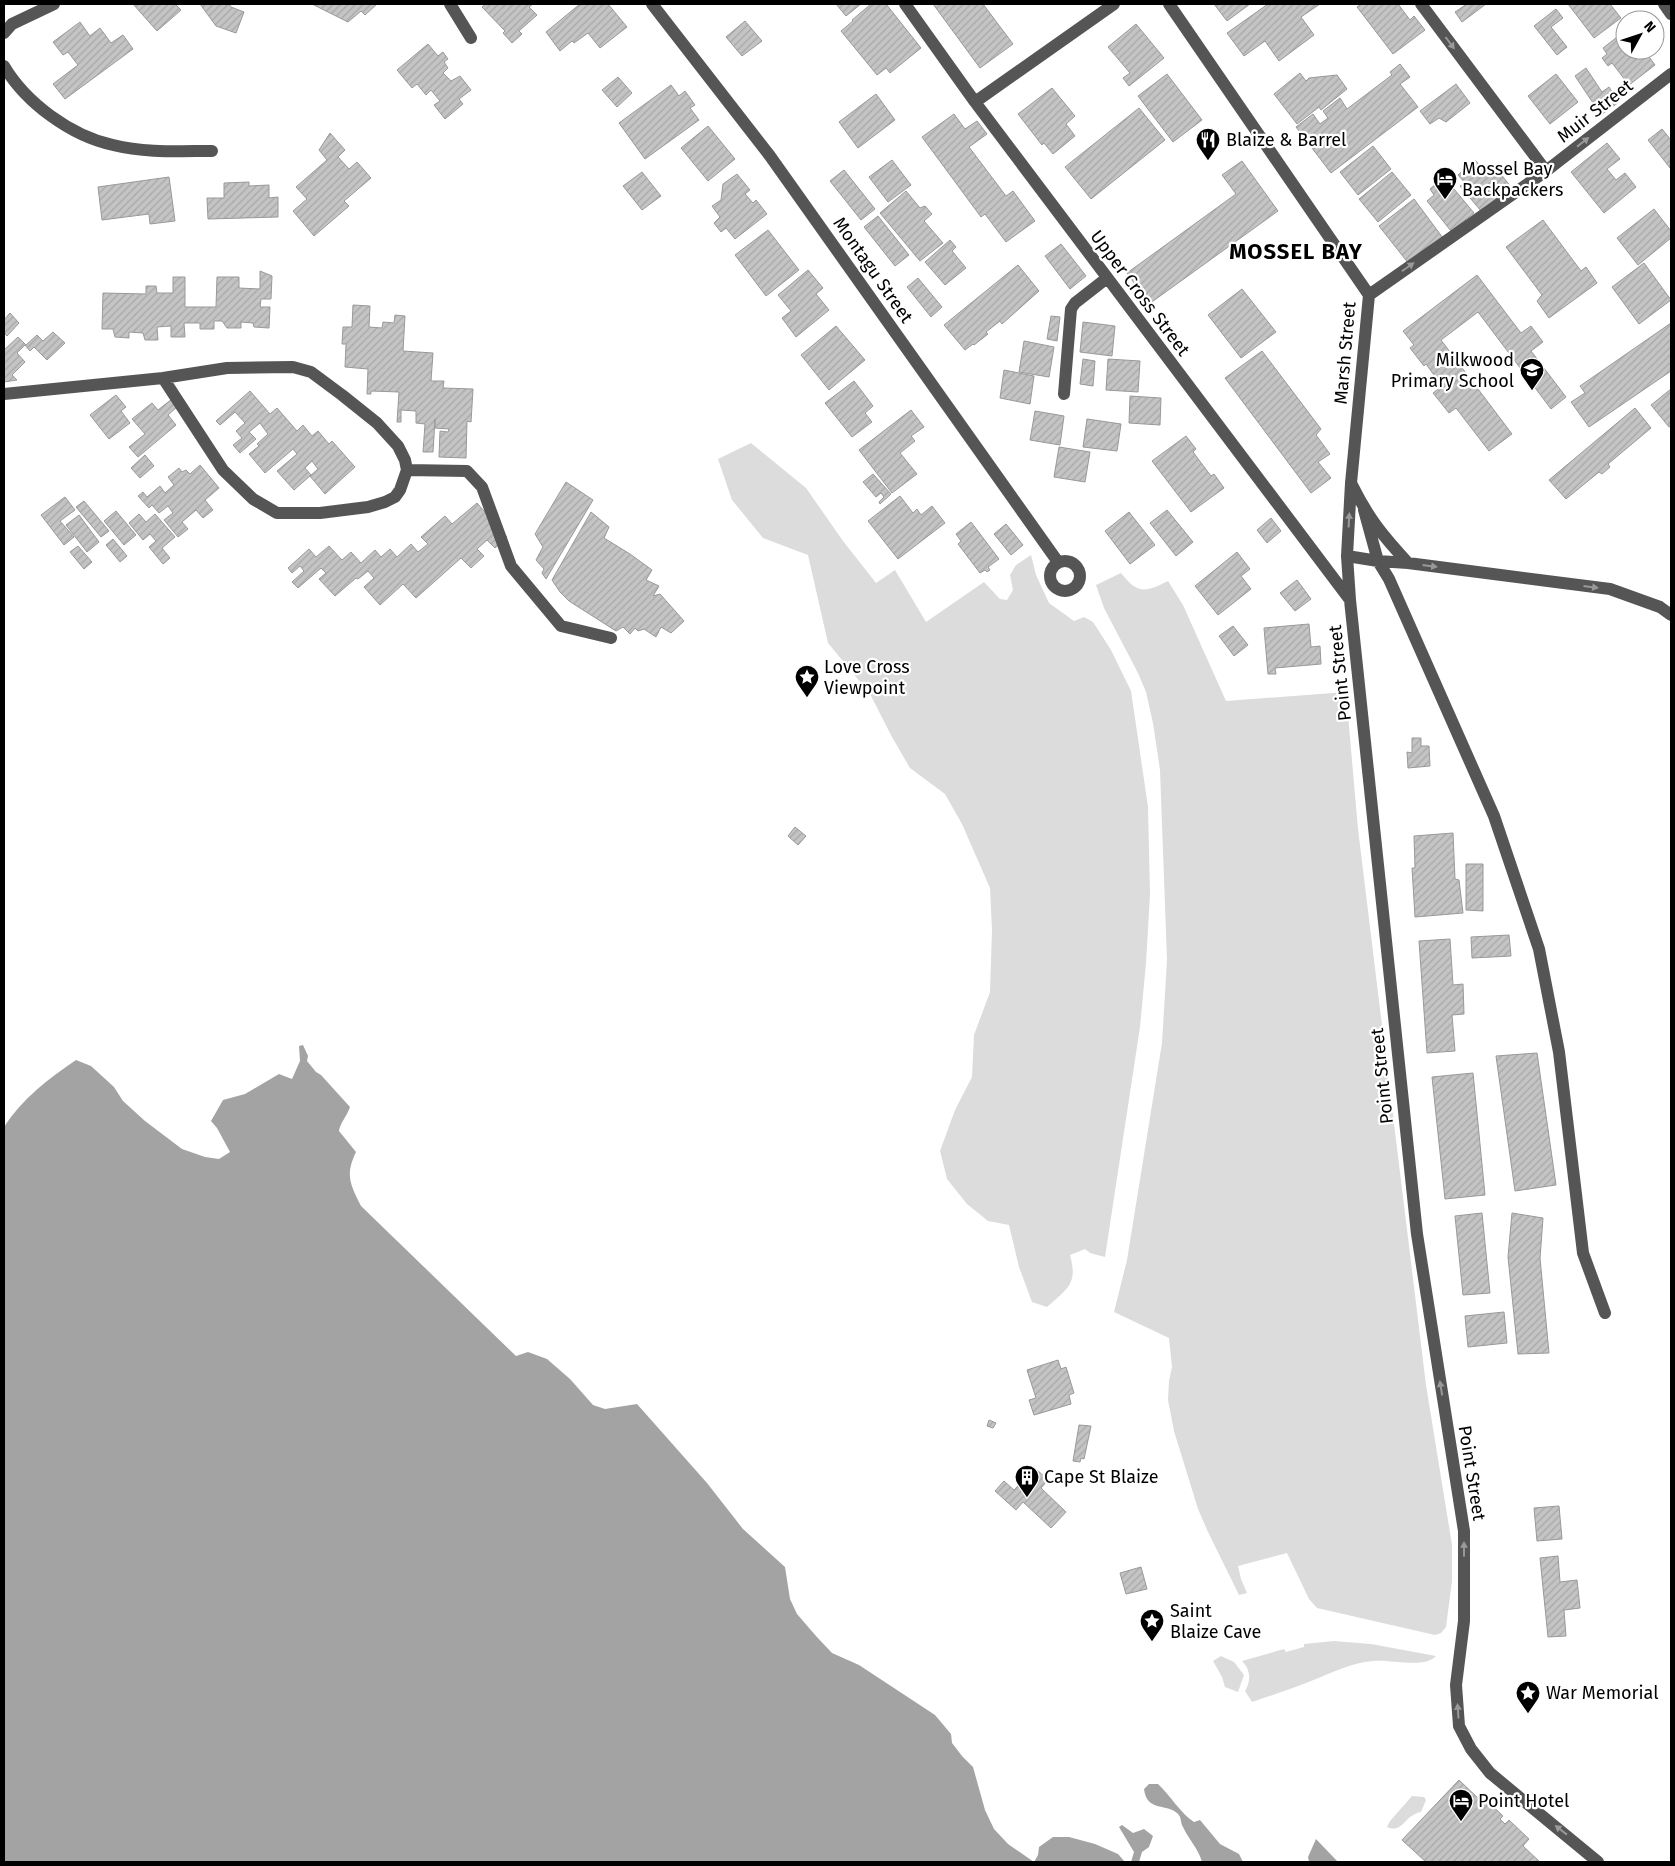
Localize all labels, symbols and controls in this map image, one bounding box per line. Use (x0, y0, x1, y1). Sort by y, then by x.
north arrow (1615, 10, 1665, 60)
text: N (1640, 18, 1659, 36)
one-way arrow (1445, 36, 1456, 49)
street label: Muir Street (1553, 74, 1638, 147)
restaurant icon: Blaize & Barrel (1195, 127, 1221, 161)
place label: Blaize & Barrel (1226, 129, 1346, 151)
one-way arrow (1576, 137, 1589, 148)
place label: Mossel Bay Backpackers (1462, 158, 1563, 201)
hotel icon: Mossel Bay Backpackers (1432, 166, 1458, 200)
street label: Montagu Street (828, 213, 918, 328)
street label: Upper Cross Street (1086, 226, 1195, 361)
district label: MOSSEL BAY (1229, 238, 1363, 265)
one-way arrow (1402, 262, 1415, 272)
street label: Marsh Street (1330, 300, 1360, 405)
place label: Milkwood Primary School (1391, 349, 1514, 392)
school or university icon: Milkwood Primary School (1519, 357, 1545, 391)
one-way arrow (1346, 511, 1354, 527)
one-way arrow (1423, 562, 1439, 570)
one-way arrow (1584, 583, 1600, 591)
street label: Point Street (1324, 624, 1356, 722)
place label: Love Cross Viewpoint (824, 656, 910, 699)
place icon: Love Cross Viewpoint (794, 664, 820, 698)
street label: Point Street (1366, 1027, 1398, 1125)
one-way arrow (1437, 1380, 1445, 1396)
street label: Point Street (1454, 1424, 1490, 1523)
building icon: Cape St Blaize (1014, 1464, 1040, 1498)
place label: Cape St Blaize (1044, 1466, 1159, 1488)
one-way arrow (1460, 1541, 1468, 1557)
place label: Saint Blaize Cave (1170, 1600, 1261, 1643)
place icon: Saint Blaize Cave (1139, 1608, 1165, 1642)
place icon: War Memorial (1515, 1680, 1541, 1714)
place label: War Memorial (1546, 1682, 1659, 1704)
one-way arrow (1453, 1703, 1461, 1719)
hotel icon: Point Hotel (1448, 1788, 1474, 1822)
place label: Point Hotel (1478, 1790, 1569, 1812)
one-way arrow (1554, 1825, 1567, 1836)

